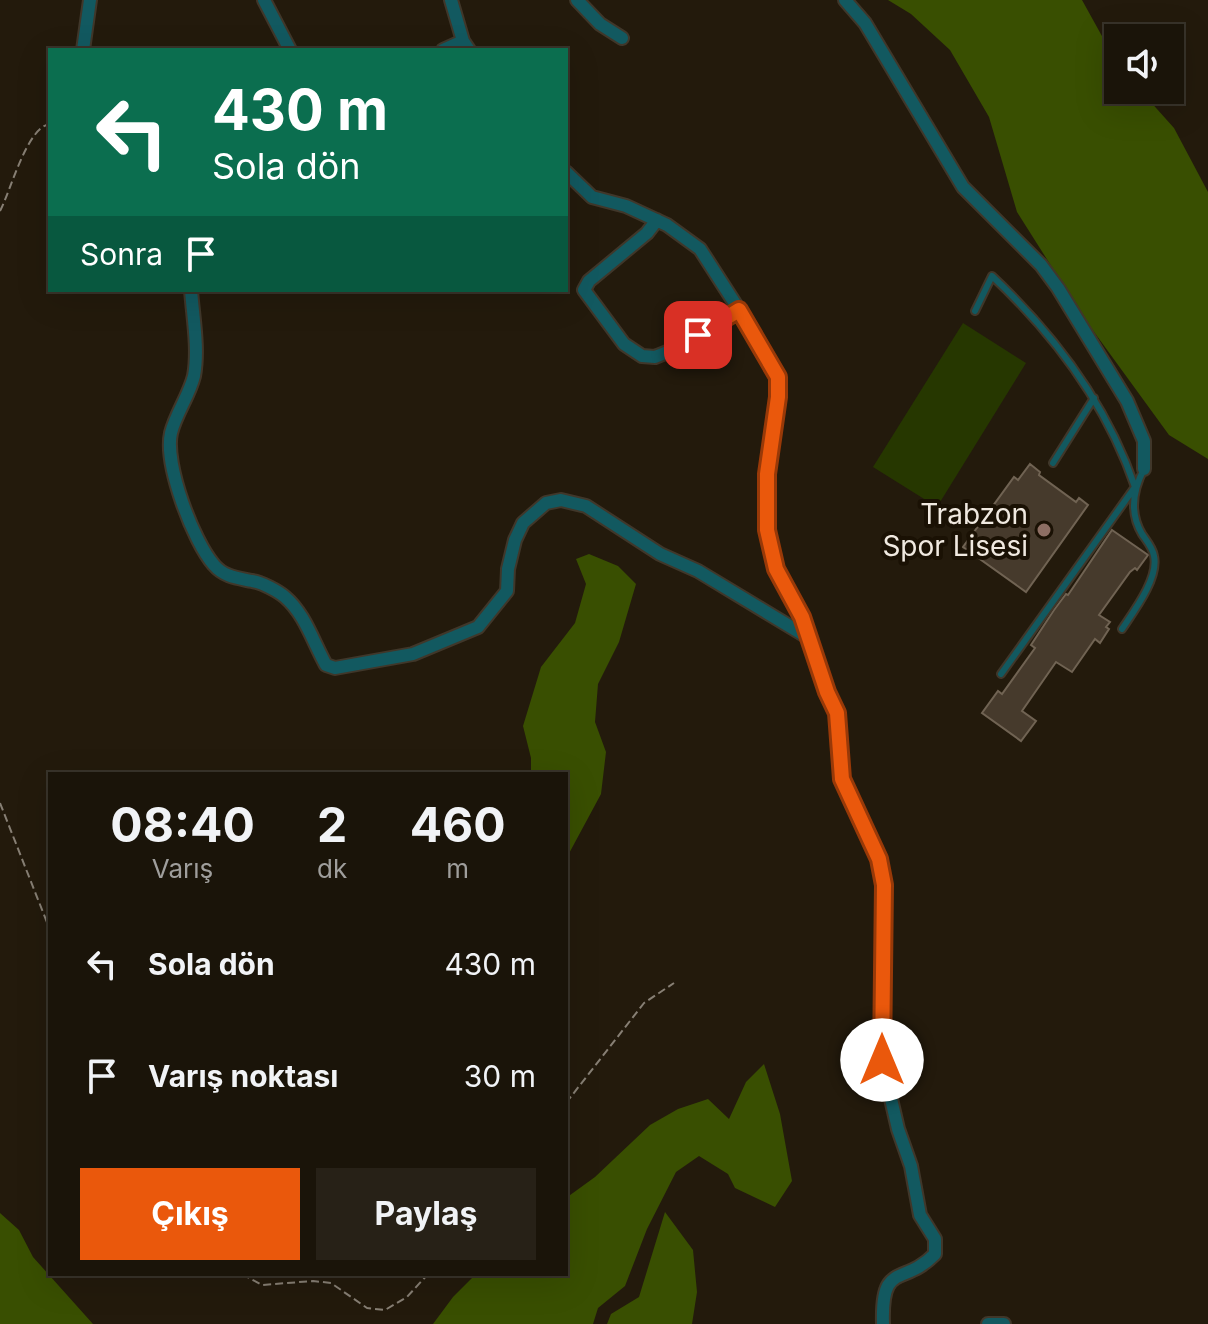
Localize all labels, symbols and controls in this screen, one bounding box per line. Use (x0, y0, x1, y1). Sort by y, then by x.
map controls (1104, 24, 1184, 104)
button: sound (1104, 24, 1184, 104)
text: 430 m (212, 76, 388, 144)
icon: left (80, 80, 184, 184)
text: Sola dön (212, 144, 361, 188)
icon: arrive (179, 232, 223, 276)
text: Sonra (80, 236, 163, 272)
pin (664, 301, 732, 369)
icon: arrive (676, 313, 720, 357)
place label: Trabzon Spor Lisesi (882, 497, 1028, 563)
marker: Trabzon Spor Lisesi (1035, 521, 1053, 539)
text: 08:40 (110, 795, 255, 854)
text: 2 (317, 795, 347, 854)
text: 460 (410, 795, 506, 854)
text: Varış (152, 853, 213, 884)
text: dk (317, 853, 347, 884)
text: m (446, 853, 469, 884)
icon: left (80, 942, 124, 986)
text: Sola dön (148, 946, 275, 982)
text: 430 m (444, 946, 536, 982)
position arrow (840, 1018, 924, 1102)
icon: arrive (80, 1054, 124, 1098)
text: Varış noktası (148, 1058, 338, 1094)
text: 30 m (464, 1058, 536, 1094)
button: Çıkış (80, 1168, 300, 1260)
button: Paylaş (316, 1168, 536, 1260)

